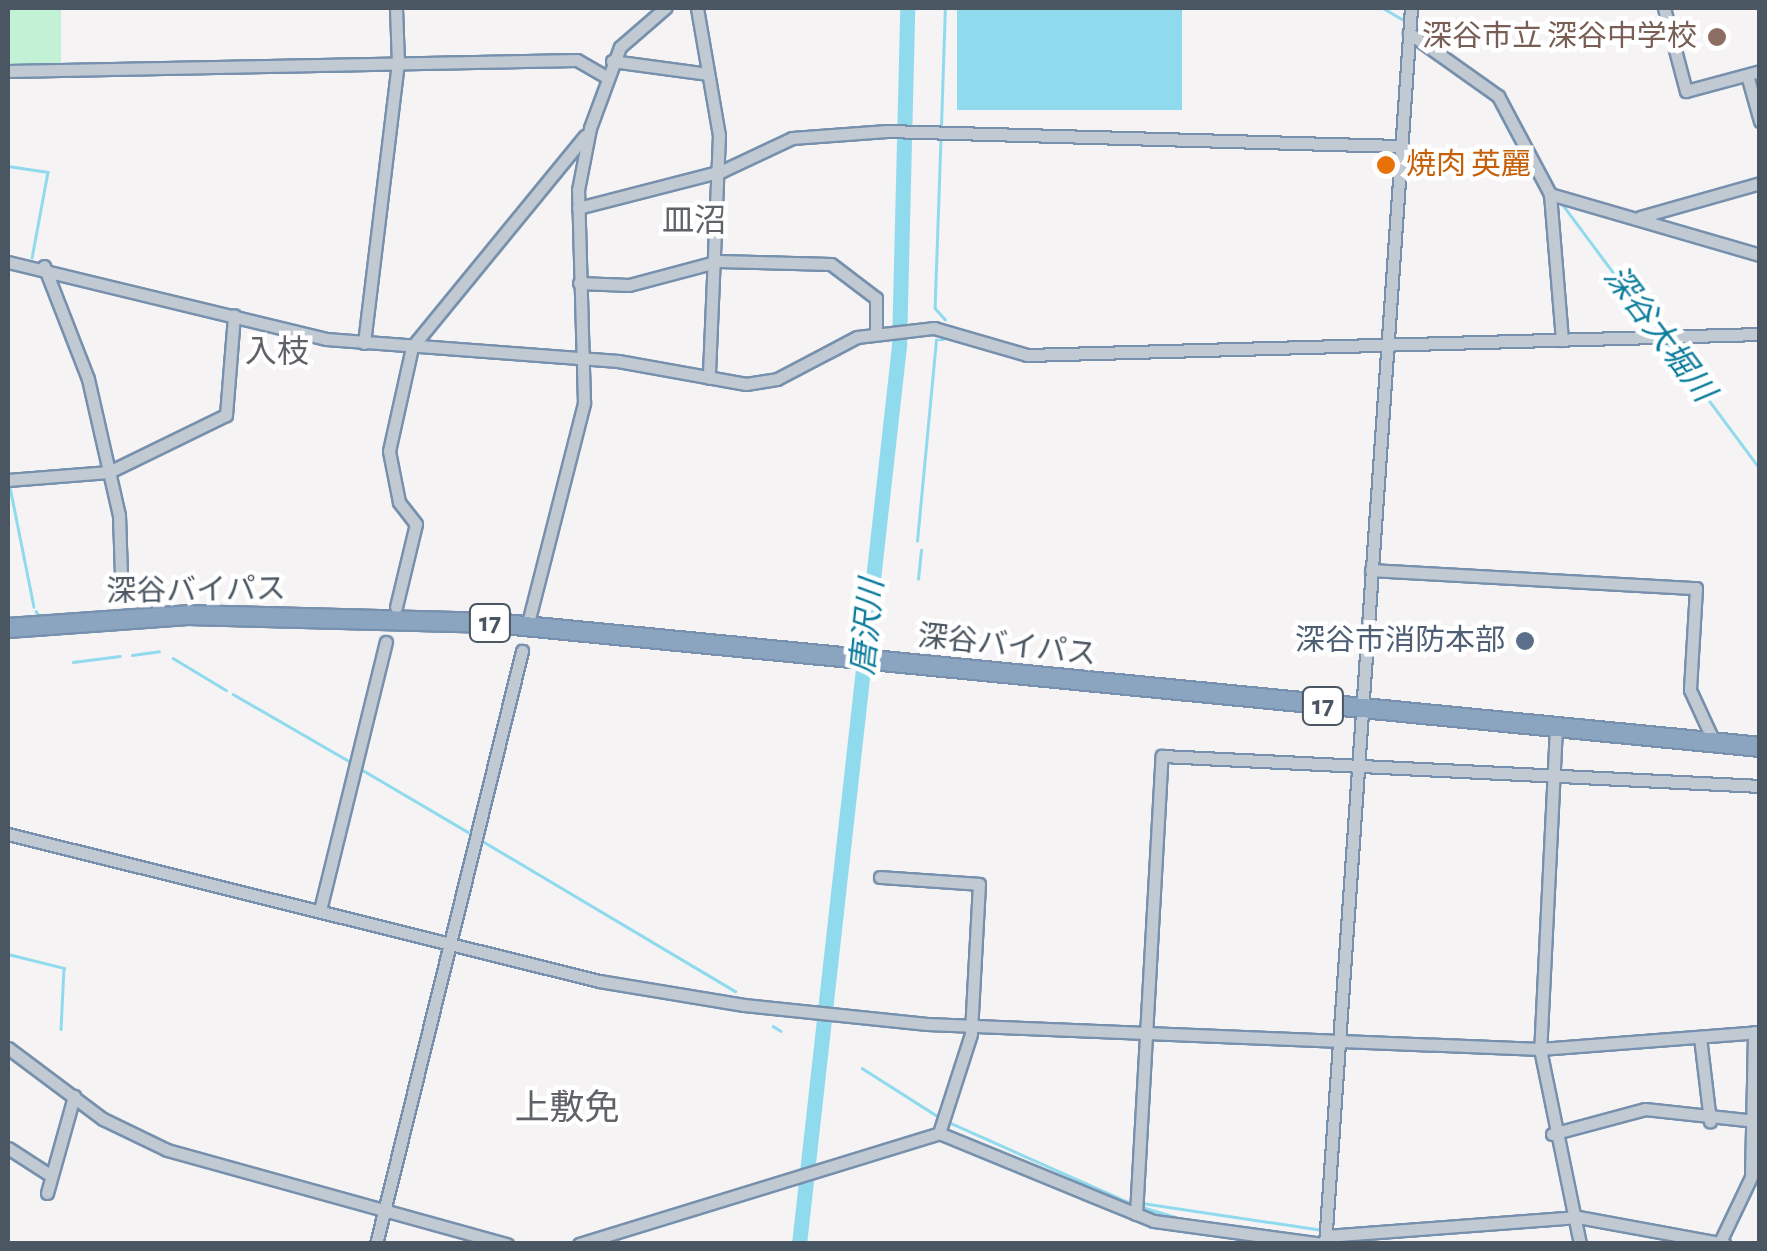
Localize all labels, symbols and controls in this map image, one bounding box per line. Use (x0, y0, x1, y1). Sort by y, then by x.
place label: 深谷市立 深谷中学校 (1422, 19, 1697, 55)
marker: 深谷市立 深谷中学校 (1706, 26, 1728, 48)
place label: 焼肉 英麗 (1406, 147, 1531, 183)
marker: 焼肉 英麗 (1375, 154, 1397, 176)
district label: 皿沼 (662, 202, 726, 240)
water label: 深谷大堀川 (1596, 259, 1722, 409)
district label: 入枝 (245, 333, 309, 371)
street label: 深谷バイパス (106, 571, 286, 611)
water label: 唐沢川 (844, 577, 892, 677)
road number: 17 (468, 600, 512, 646)
street label: 深谷バイパス (916, 619, 1098, 673)
place label: 深谷市消防本部 (1295, 623, 1505, 659)
marker: 深谷市消防本部 (1514, 630, 1536, 652)
road number: 17 (1300, 683, 1346, 729)
district label: 上敷免 (515, 1088, 619, 1130)

